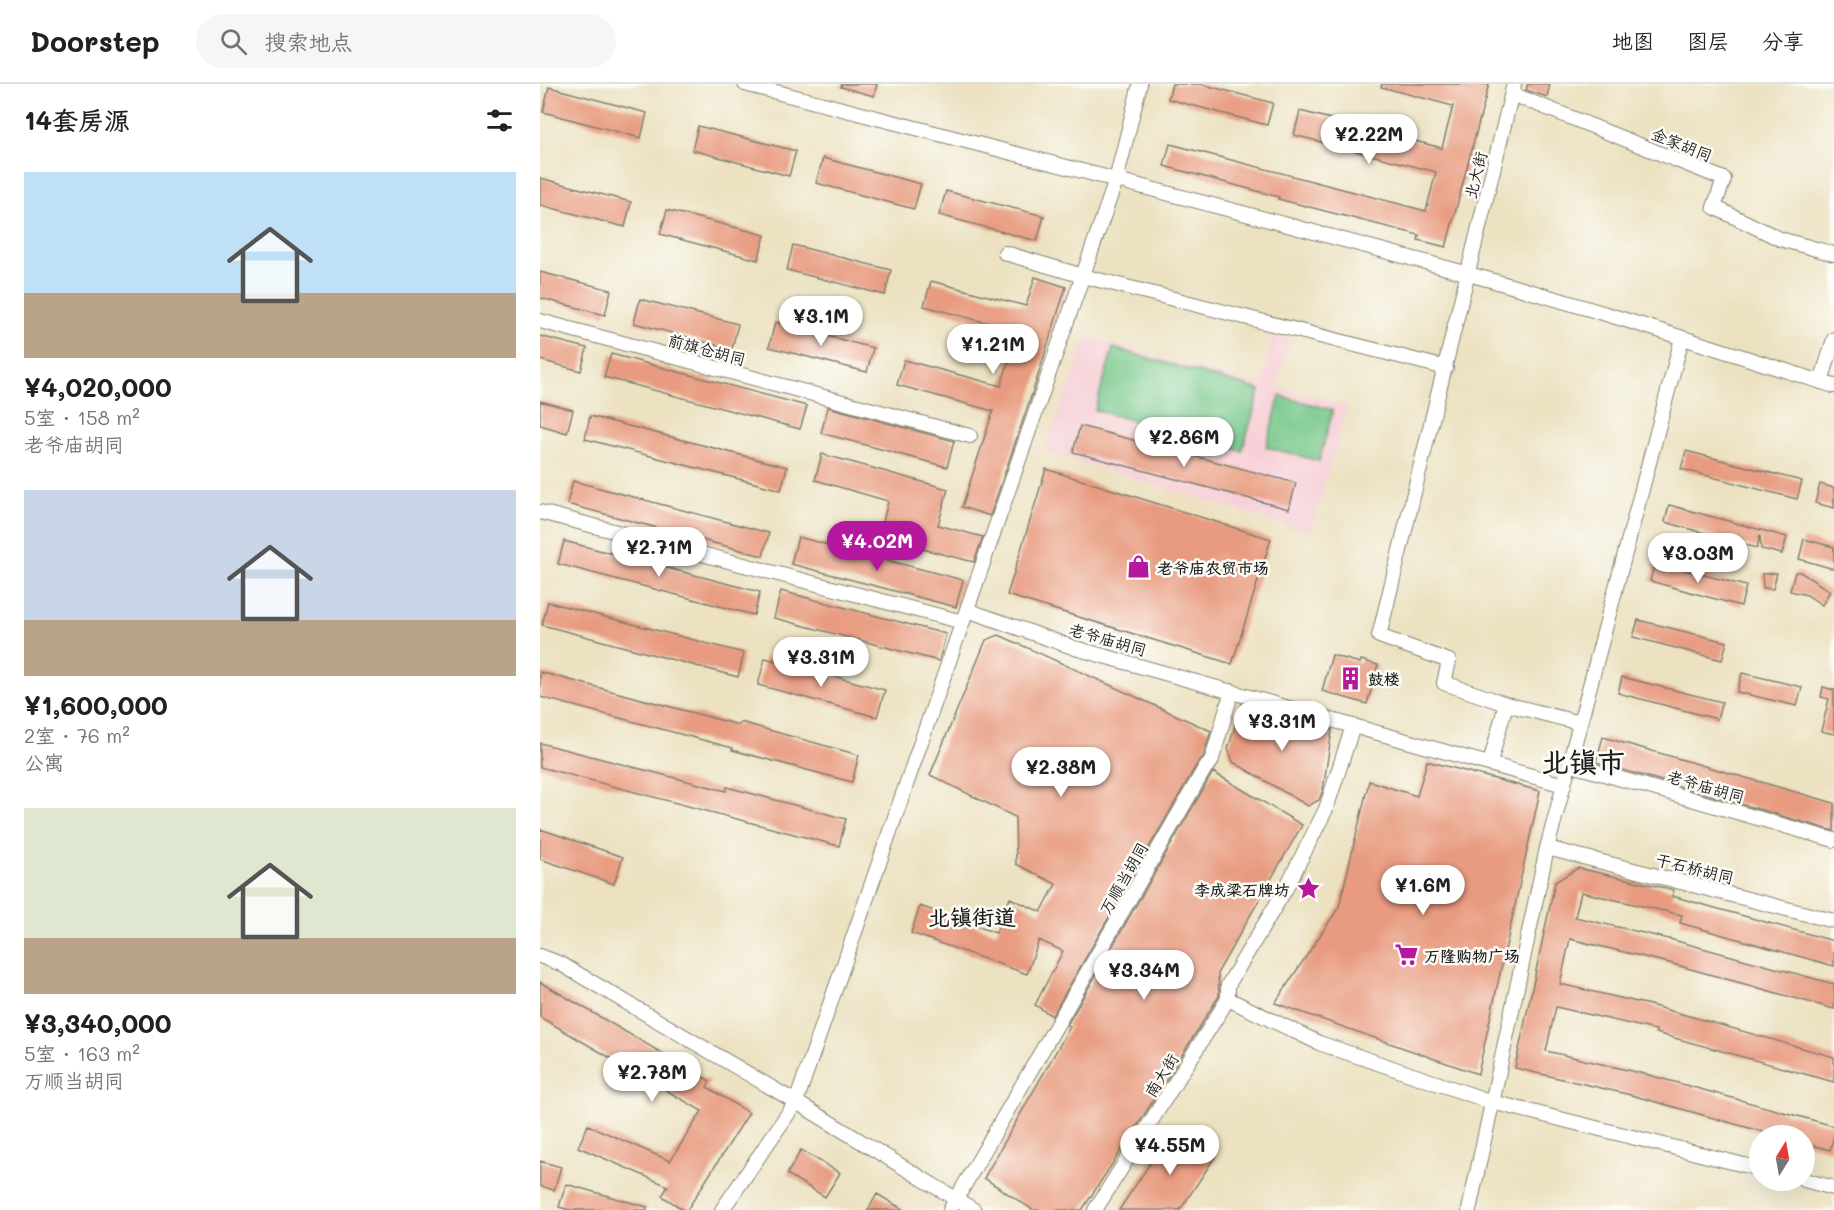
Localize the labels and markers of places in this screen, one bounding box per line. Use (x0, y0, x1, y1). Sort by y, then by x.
pin: ¥2.22M (1320, 114, 1418, 165)
pin: ¥3.1M (779, 296, 863, 347)
pin: ¥1.21M (944, 324, 1042, 375)
pin: ¥2.86M (1135, 417, 1233, 468)
pin: ¥4.02M (828, 521, 926, 572)
pin: ¥2.71M (610, 527, 708, 578)
pin: ¥3.03M (1649, 533, 1747, 584)
shop icon: 老爷庙农贸市场 (1126, 554, 1152, 580)
place label: 老爷庙农贸市场 (1157, 557, 1269, 578)
pin: ¥3.31M (772, 637, 870, 688)
building icon: 鼓楼 (1337, 665, 1363, 691)
place label: 鼓楼 (1368, 668, 1400, 689)
pin: ¥3.31M (1233, 701, 1331, 752)
pin: ¥2.38M (1012, 747, 1110, 798)
pin: ¥1.6M (1381, 865, 1465, 916)
place icon: 李成梁石牌坊 (1295, 876, 1321, 902)
place label: 李成梁石牌坊 (1194, 879, 1290, 900)
supermarket icon: 万隆购物广场 (1393, 942, 1419, 968)
place label: 万隆购物广场 (1424, 945, 1520, 966)
pin: ¥3.34M (1095, 950, 1193, 1001)
pin: ¥2.78M (603, 1052, 701, 1103)
pin: ¥4.55M (1121, 1125, 1219, 1176)

